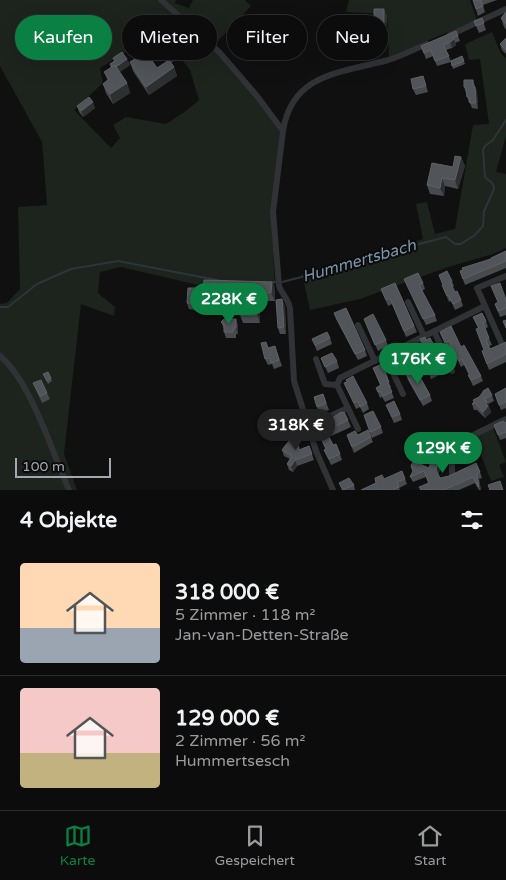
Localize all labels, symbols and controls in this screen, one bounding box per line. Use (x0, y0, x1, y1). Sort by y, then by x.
chip: Kaufen (15, 15, 112, 60)
chip: Mieten (122, 15, 217, 60)
chip: Filter (227, 15, 307, 60)
chip: Neu (317, 15, 388, 60)
water label: Hummertsbach (300, 235, 419, 287)
pin: 228K € (188, 282, 270, 325)
text: 228K € (201, 289, 257, 309)
pin: 176K € (377, 342, 459, 385)
text: 176K € (390, 349, 446, 369)
pin: 318K € (255, 408, 337, 451)
text: 318K € (268, 415, 324, 435)
pin: 129K € (402, 432, 484, 474)
text: 129K € (415, 438, 471, 458)
scale bar (15, 455, 111, 478)
text: 100 m (22, 458, 65, 475)
icon: filters (458, 506, 486, 534)
text: 4 Objekte (20, 508, 117, 533)
text: 318 000 € (175, 580, 279, 605)
icon: home (60, 583, 120, 643)
text: 5 Zimmer · 118 m² (175, 605, 315, 625)
text: Jan-van-Detten-Straße (175, 625, 349, 645)
text: 129 000 € (175, 706, 279, 731)
icon: home (60, 708, 120, 768)
text: 2 Zimmer · 56 m² (175, 731, 305, 751)
text: Hummertsesch (175, 751, 290, 771)
tab: Karte (60, 822, 95, 869)
tab: Gespeichert (215, 822, 295, 869)
tab: Start (414, 822, 446, 869)

